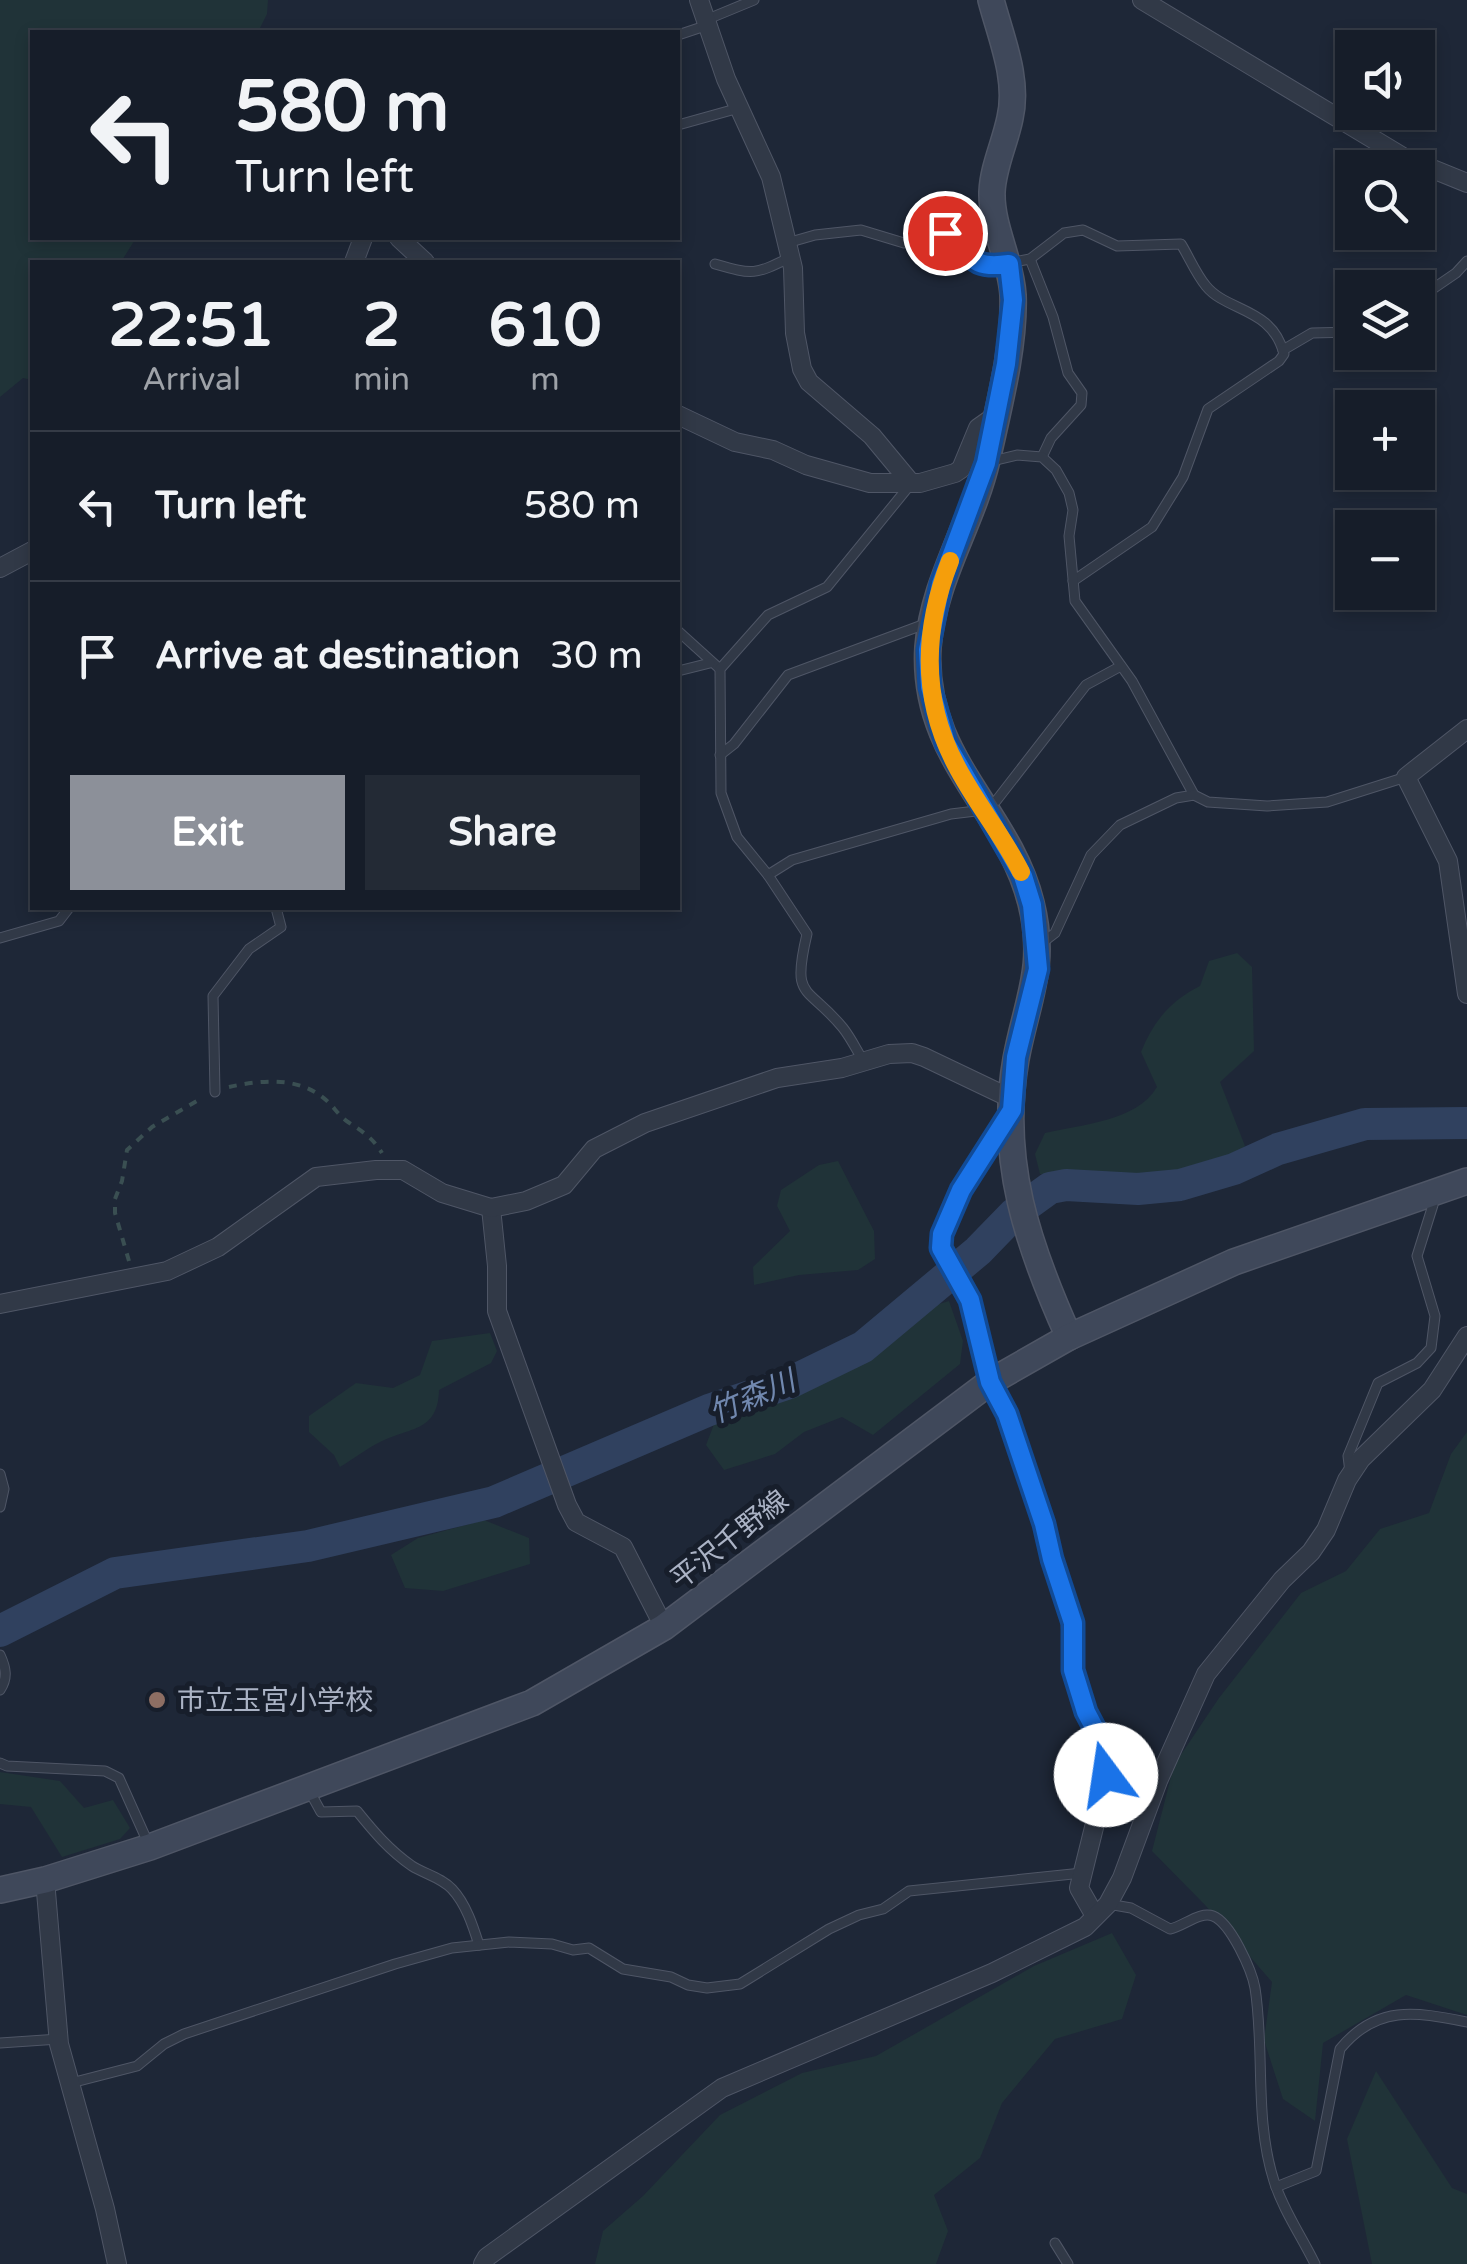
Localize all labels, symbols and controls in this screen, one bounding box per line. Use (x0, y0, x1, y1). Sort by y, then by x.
map controls (1335, 30, 1435, 610)
button: sound (1335, 30, 1435, 130)
text: 580 m (235, 66, 449, 150)
icon: left (70, 70, 200, 200)
button: search (1335, 150, 1435, 250)
text: Turn left (235, 151, 414, 205)
pin (903, 191, 988, 276)
icon: arrive (918, 206, 973, 261)
button: layers (1335, 270, 1435, 370)
text: 22:51 (108, 290, 275, 362)
text: 2 (363, 290, 400, 362)
text: 610 (488, 290, 602, 362)
text: Arrival (142, 361, 241, 399)
text: min (353, 361, 410, 399)
text: m (530, 361, 560, 399)
button: + (1335, 390, 1435, 490)
icon: left (70, 479, 125, 534)
text: Turn left (155, 483, 306, 529)
text: 580 m (524, 483, 640, 529)
button: − (1335, 510, 1435, 610)
icon: arrive (70, 629, 125, 684)
text: Arrive at destination (155, 633, 520, 679)
text: 30 m (550, 633, 643, 679)
button: Exit (70, 775, 345, 890)
button: Share (365, 775, 640, 890)
water label: 竹森川 (704, 1362, 804, 1432)
street label: 平沢千野線 (664, 1483, 795, 1596)
place label: 市立玉宮小学校 (177, 1684, 373, 1718)
marker: 市立玉宮小学校 (146, 1689, 168, 1711)
position arrow (1054, 1723, 1158, 1827)

